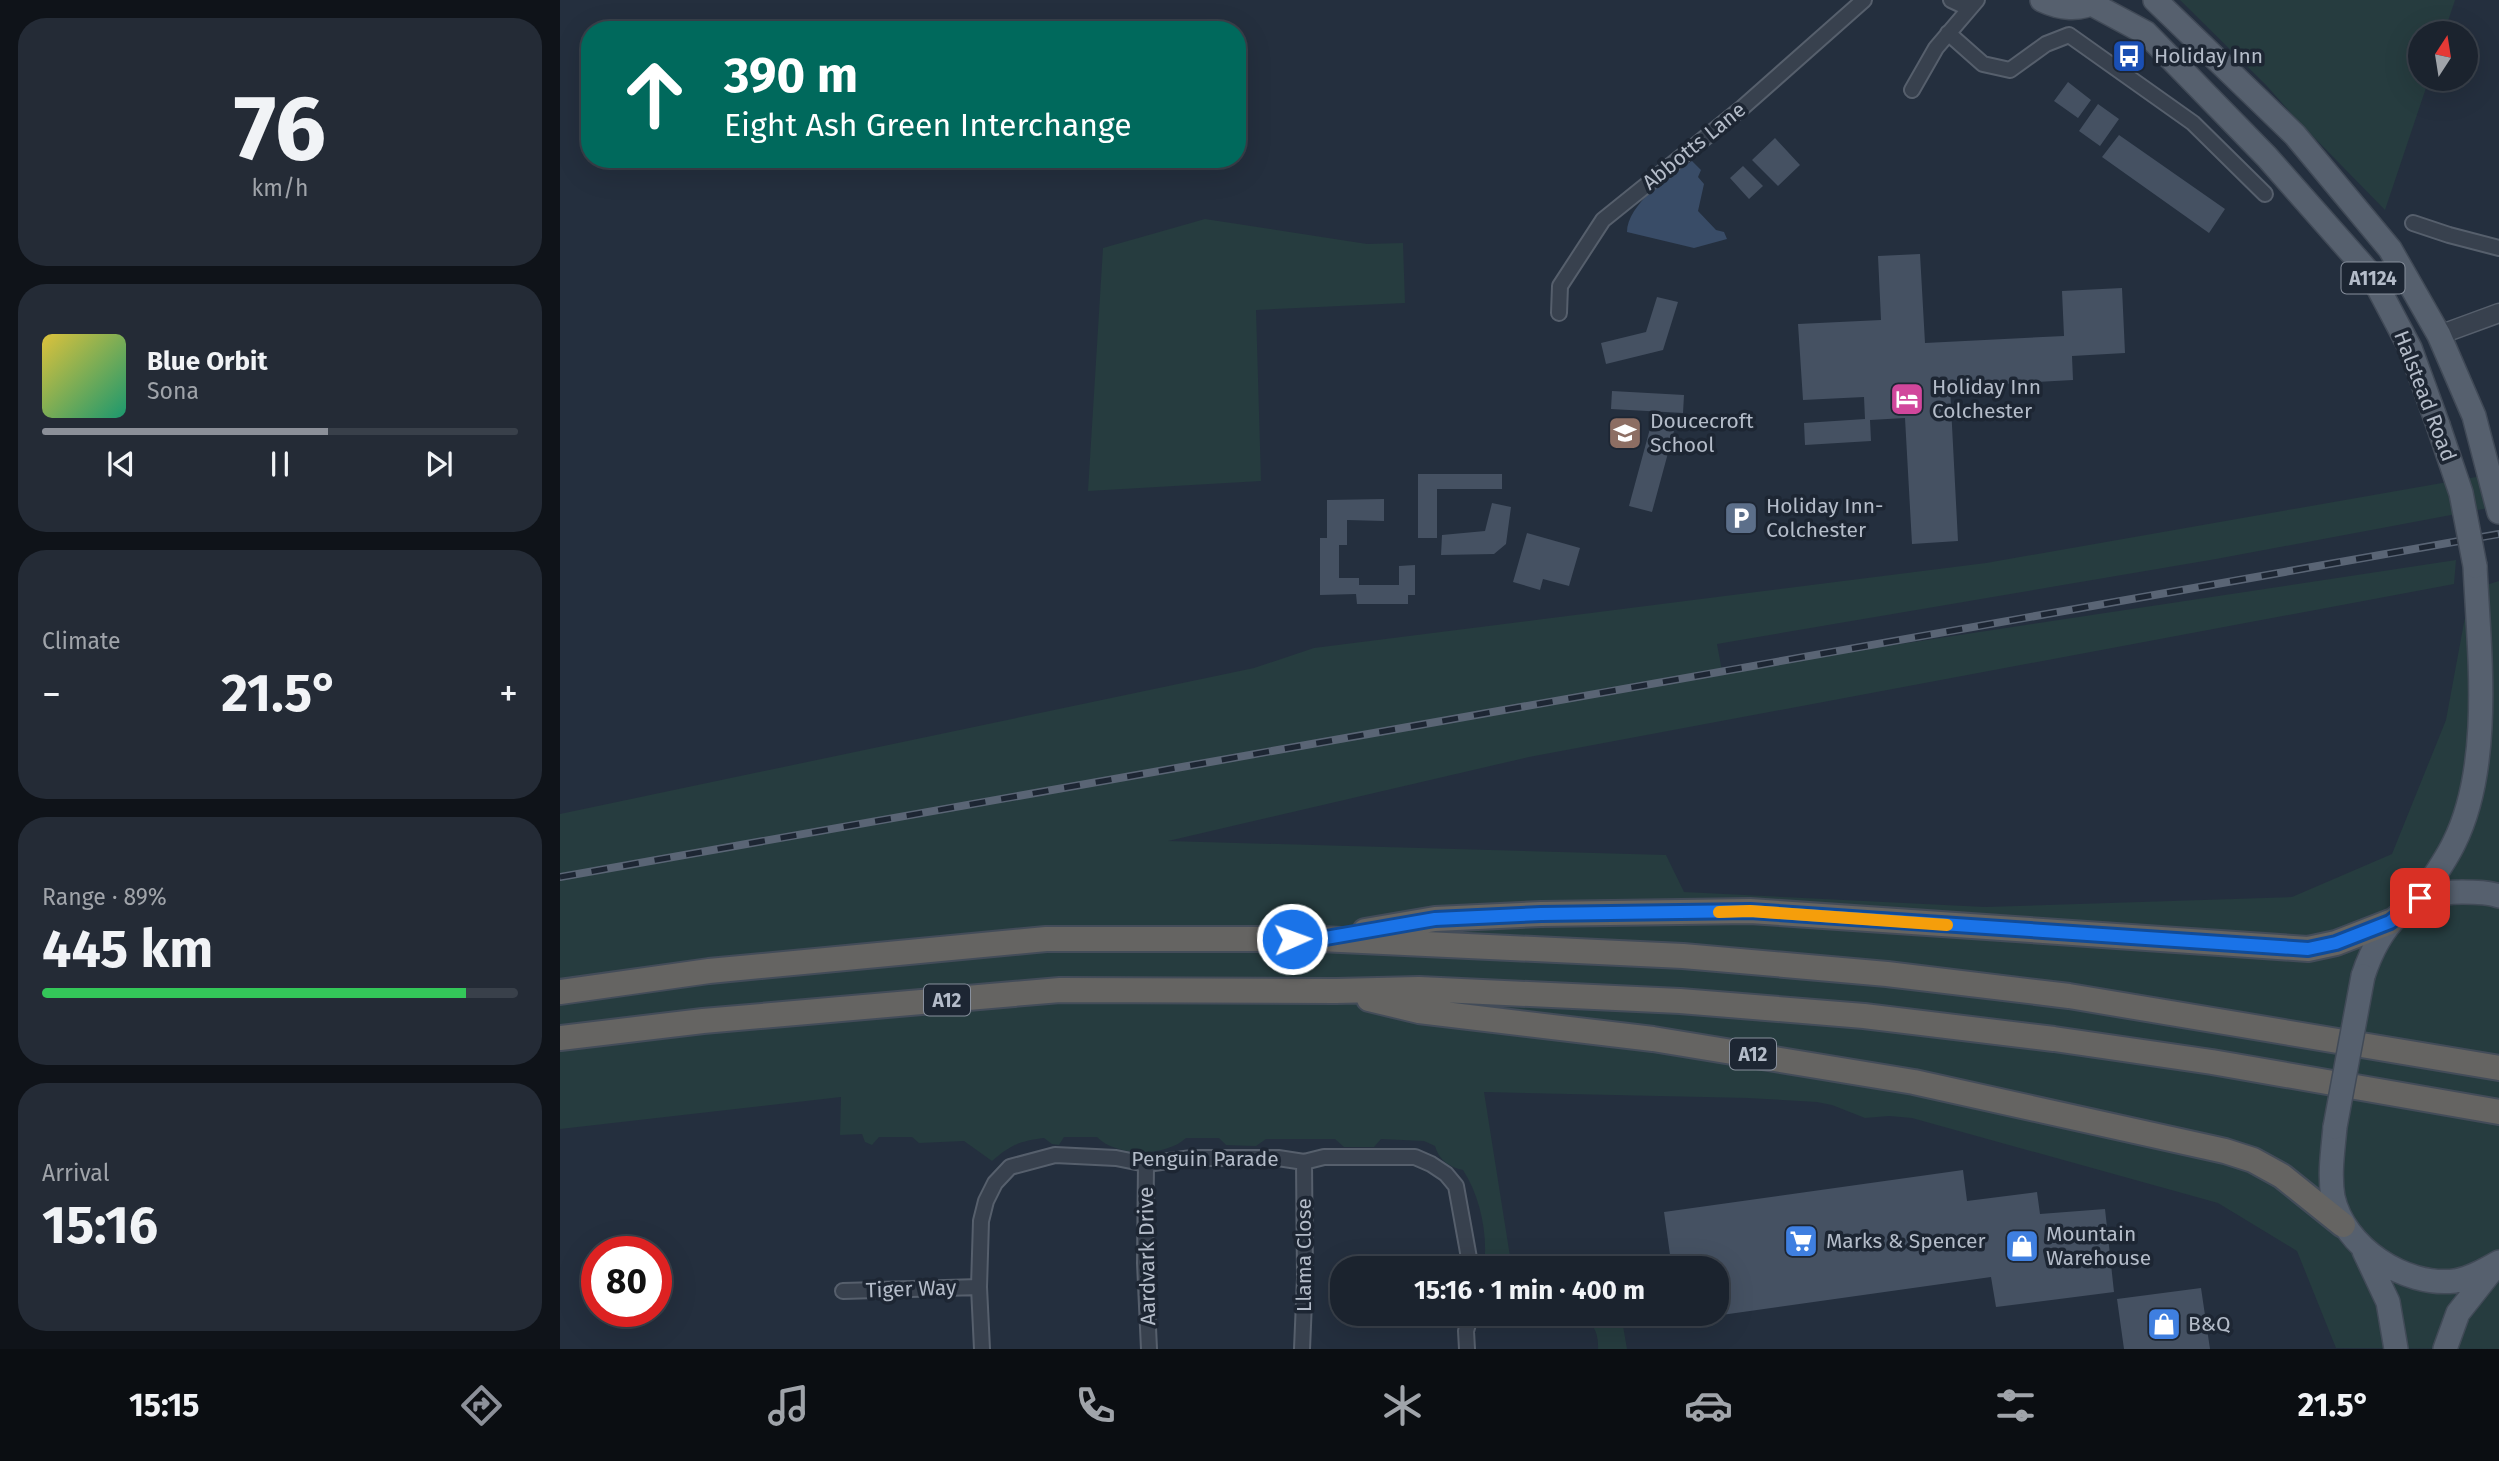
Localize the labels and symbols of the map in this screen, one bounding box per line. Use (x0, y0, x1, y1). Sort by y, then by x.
north arrow (2408, 21, 2478, 91)
bus stop icon: Holiday Inn (2110, 37, 2148, 75)
place label: Holiday Inn (2154, 43, 2263, 69)
street label: Abbotts Lane (1637, 97, 1751, 195)
road number: A1124 (2342, 262, 2404, 294)
street label: Halstead Road (2388, 327, 2462, 465)
place label: Holiday Inn Colchester (1932, 374, 2041, 424)
hotel icon: Holiday Inn Colchester (1888, 380, 1926, 418)
place label: Doucecroft School (1650, 408, 1754, 458)
school or university icon: Doucecroft School (1606, 414, 1644, 452)
place label: Holiday Inn- Colchester (1766, 493, 1883, 543)
parking icon: Holiday Inn- Colchester (1722, 499, 1760, 537)
pin (2390, 868, 2450, 928)
position arrow (1255, 902, 1329, 976)
road number: A12 (924, 984, 970, 1016)
road number: A12 (1730, 1038, 1776, 1070)
street label: Penguin Parade (1131, 1146, 1279, 1172)
street label: Aardvark Drive (1133, 1186, 1161, 1326)
street label: Llama Close (1291, 1198, 1317, 1312)
place label: Mountain Warehouse (2046, 1221, 2151, 1271)
supermarket icon: Marks & Spencer (1782, 1222, 1820, 1260)
shop icon: Mountain Warehouse (2003, 1227, 2041, 1265)
place label: Marks & Spencer (1826, 1228, 1986, 1254)
speed limit sign: 80 (581, 1236, 672, 1327)
street label: Tiger Way (865, 1274, 957, 1304)
shop icon: B&Q (2145, 1305, 2183, 1343)
place label: B&Q (2188, 1311, 2231, 1337)

